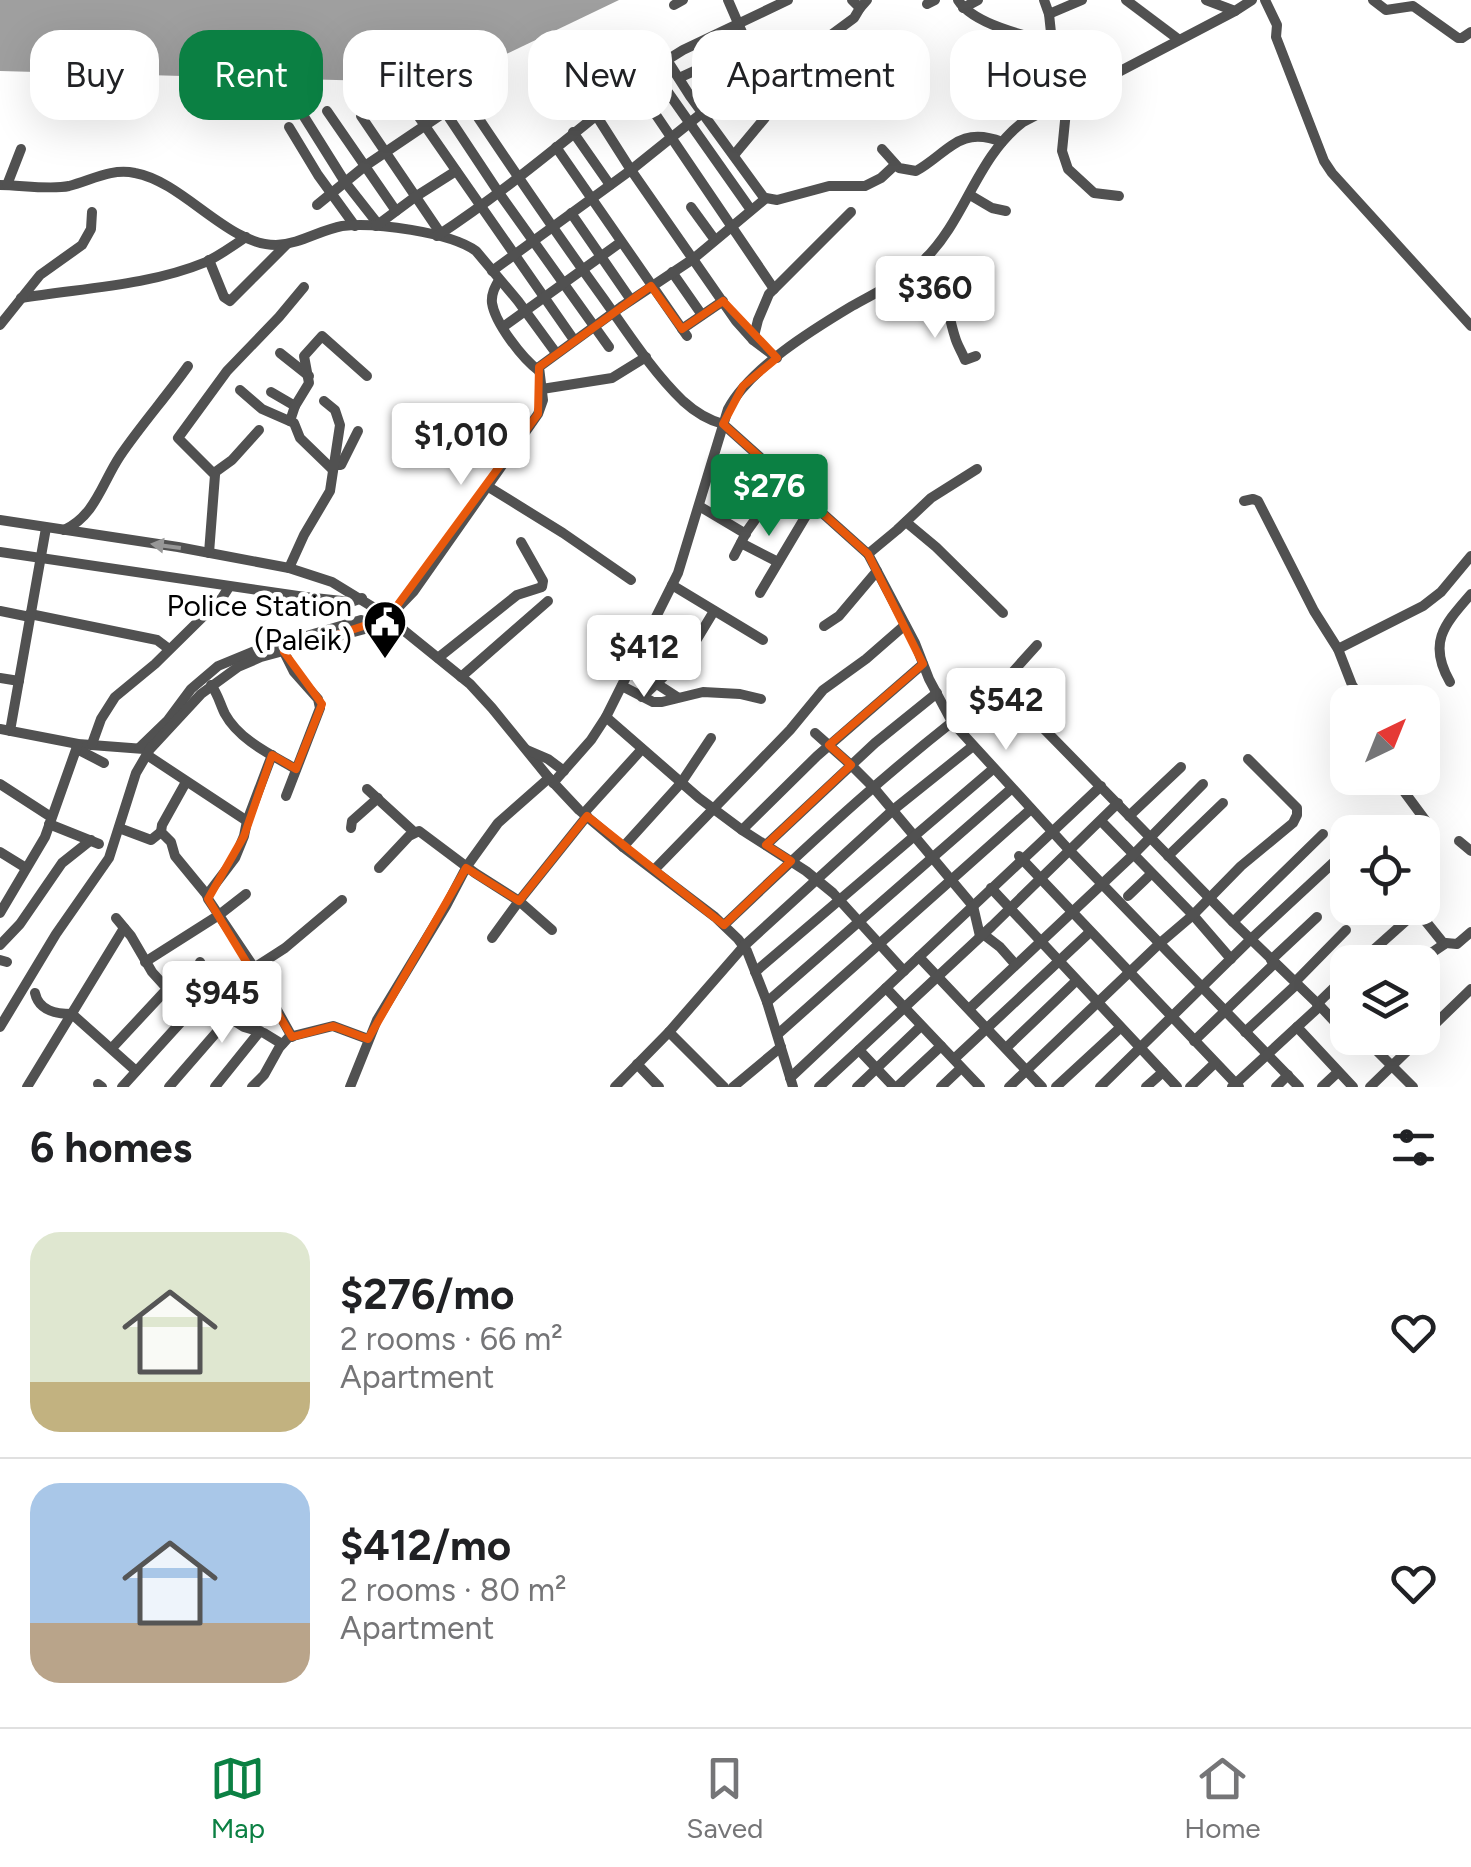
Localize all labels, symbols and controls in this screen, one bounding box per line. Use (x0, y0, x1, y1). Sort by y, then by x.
chip: Buy (30, 30, 159, 120)
chip: Rent (179, 30, 323, 120)
chip: Filters (343, 30, 508, 120)
chip: New (528, 30, 672, 120)
chip: Apartment (692, 30, 930, 120)
chip: House (950, 30, 1122, 120)
pin: $360 (876, 256, 994, 341)
text: $360 (898, 269, 972, 307)
pin: $1,010 (380, 403, 542, 488)
text: $1,010 (414, 416, 508, 454)
pin: $276 (710, 454, 828, 539)
text: $276 (733, 467, 805, 505)
one-way arrow (150, 537, 181, 553)
place label: Police Station (Paleik) (167, 587, 352, 658)
public building icon: Police Station (Paleik) (362, 599, 408, 660)
pin: $412 (585, 615, 703, 700)
text: $412 (609, 628, 679, 666)
pin: $542 (947, 668, 1065, 753)
text: $542 (968, 681, 1044, 719)
north arrow (1330, 685, 1440, 795)
map controls (1330, 685, 1440, 1055)
button: locate (1330, 815, 1440, 925)
button: layers (1330, 945, 1440, 1055)
pin: $945 (163, 961, 281, 1046)
text: $945 (184, 974, 260, 1012)
icon: filters (1386, 1120, 1441, 1175)
text: 6 homes (30, 1122, 192, 1173)
text: $276/mo (340, 1269, 514, 1320)
icon: home (110, 1272, 230, 1392)
icon: heart (1386, 1305, 1441, 1360)
text: 2 rooms · 66 m² (340, 1320, 563, 1358)
text: Apartment (340, 1358, 494, 1396)
text: $412/mo (340, 1520, 511, 1571)
icon: home (110, 1523, 230, 1643)
icon: heart (1386, 1556, 1441, 1611)
text: 2 rooms · 80 m² (340, 1571, 567, 1609)
text: Apartment (340, 1609, 494, 1647)
tab: Map (210, 1751, 265, 1845)
tab: Saved (686, 1751, 763, 1845)
tab: Home (1184, 1751, 1261, 1845)

